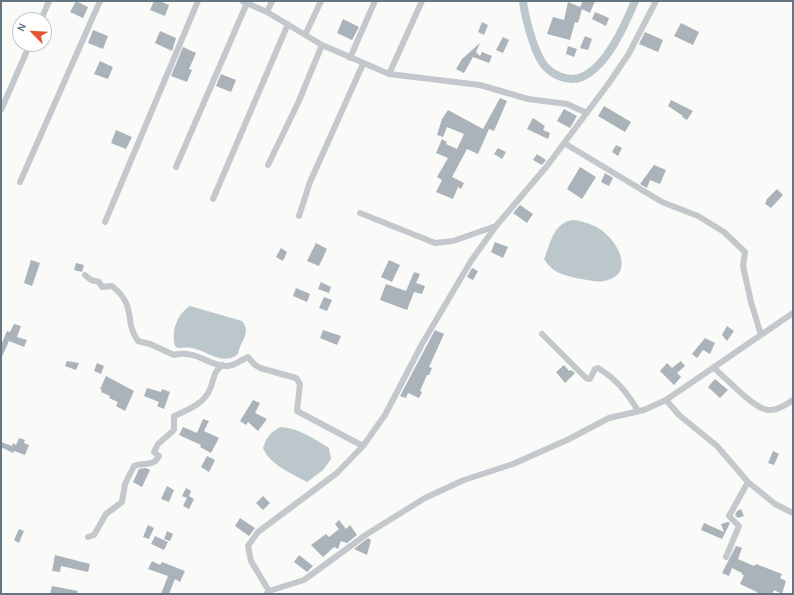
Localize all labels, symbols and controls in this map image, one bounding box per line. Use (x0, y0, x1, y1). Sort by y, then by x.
north arrow (12, 12, 52, 52)
text: N (15, 22, 28, 33)

